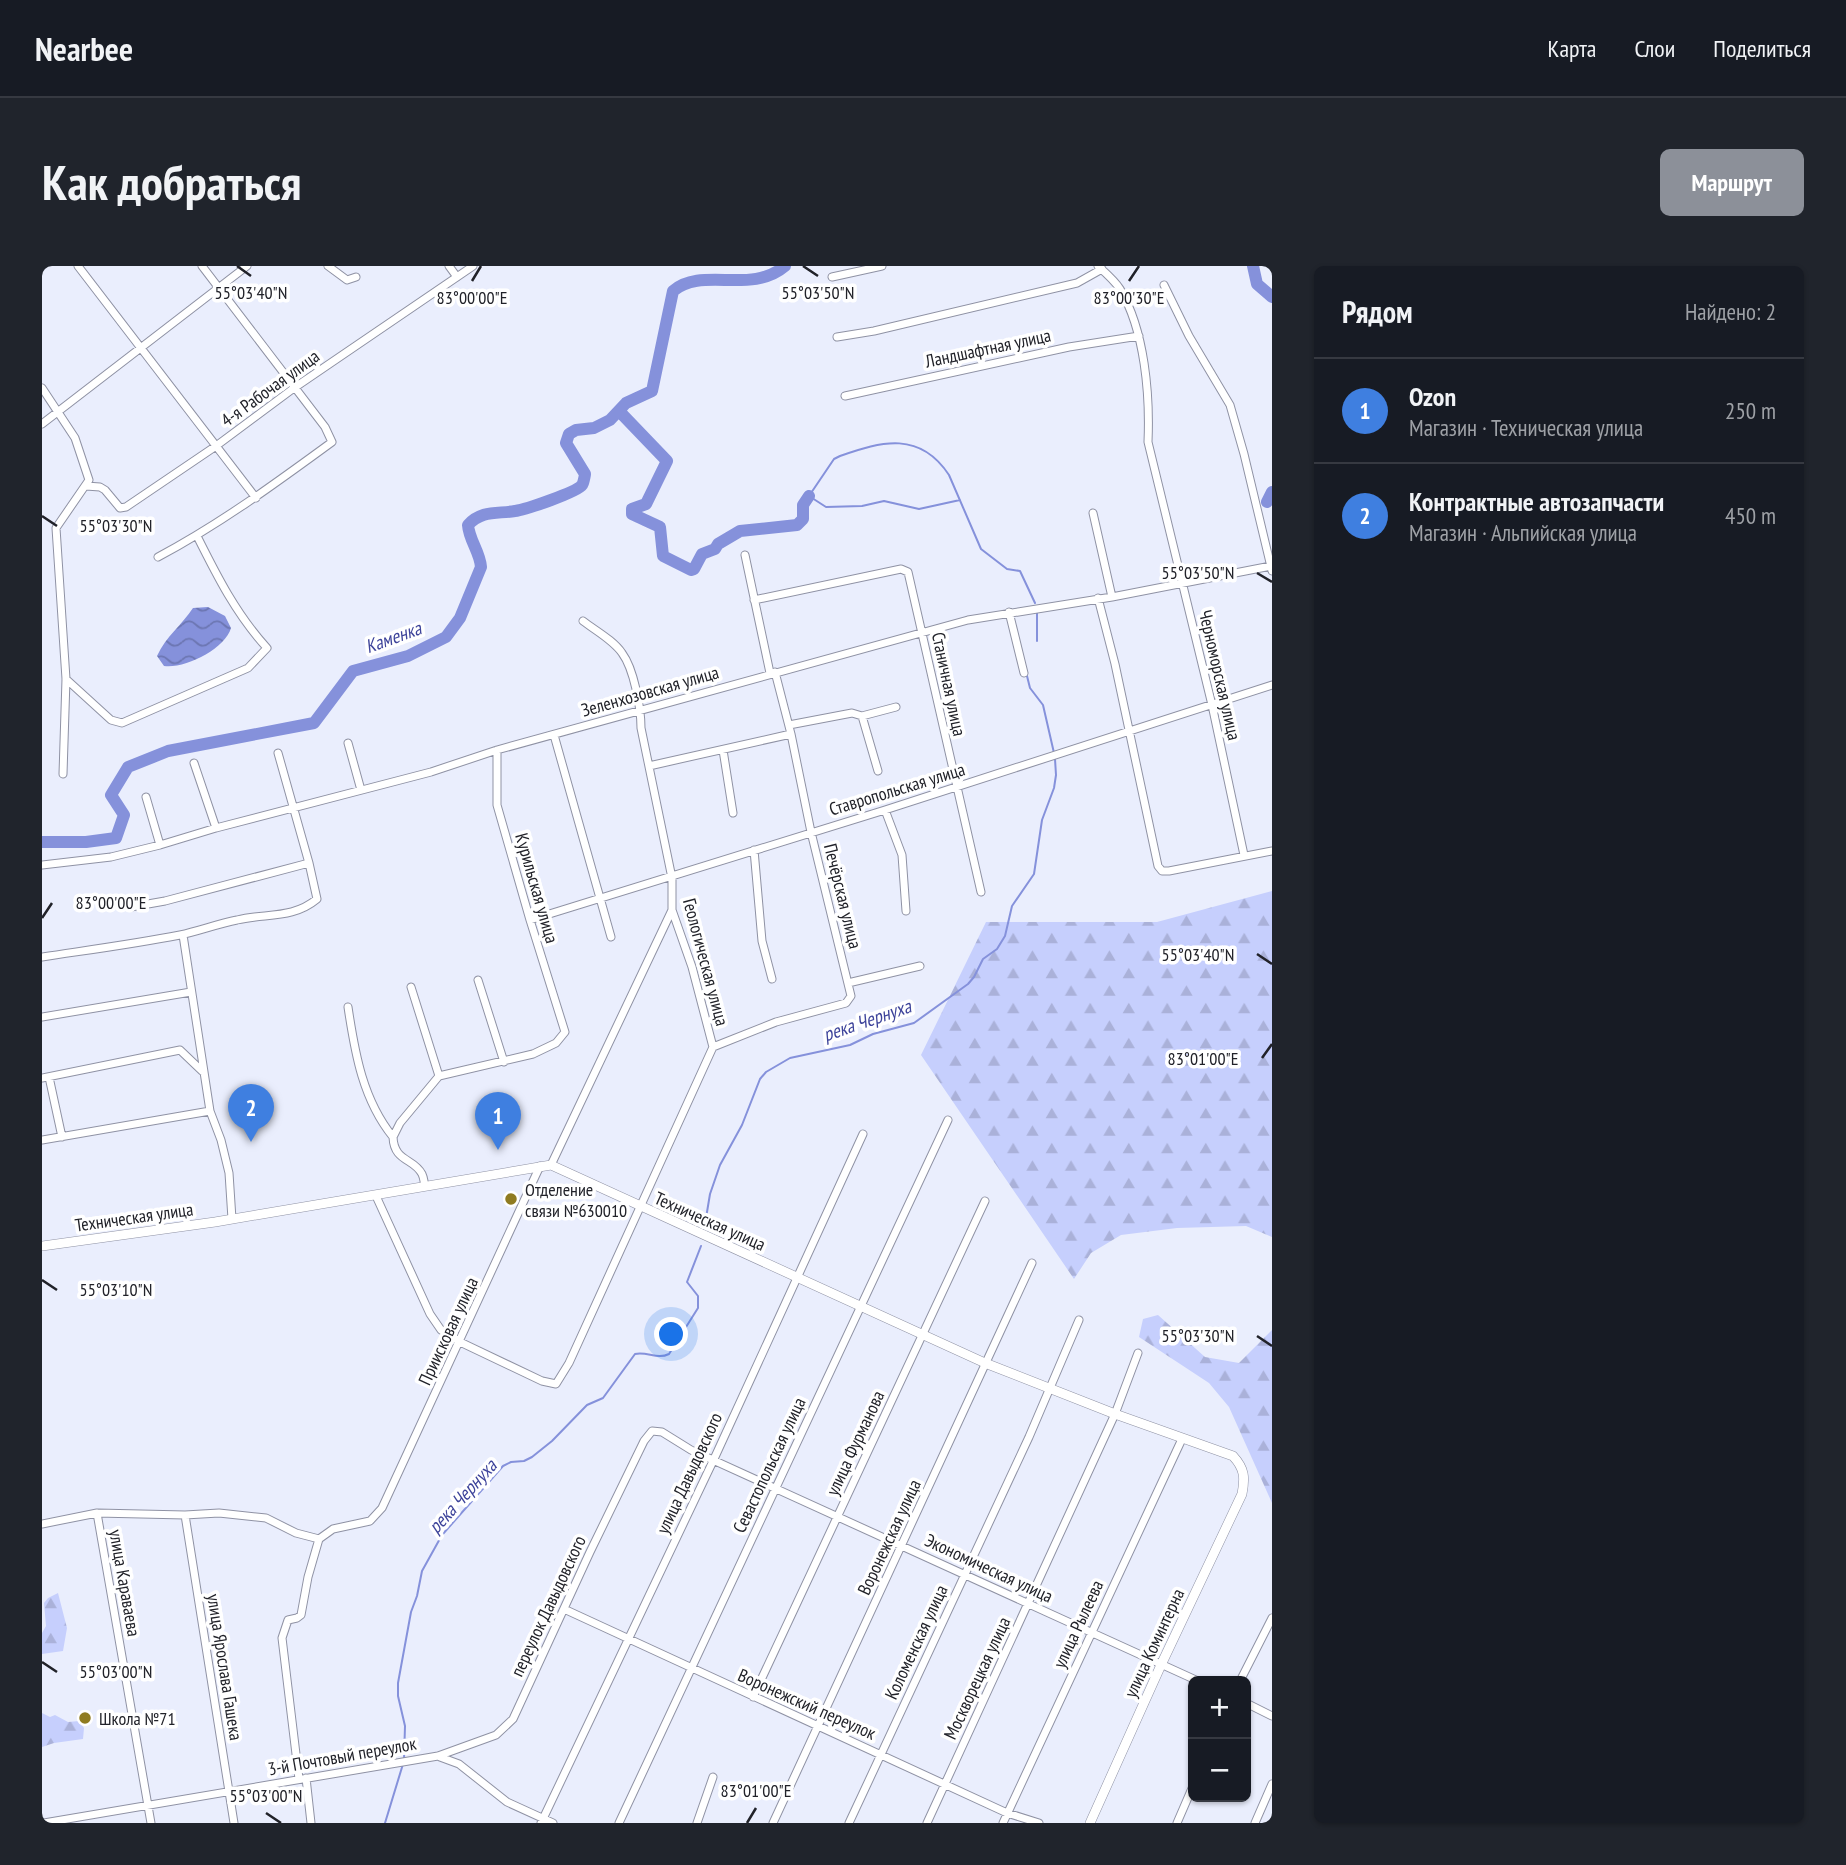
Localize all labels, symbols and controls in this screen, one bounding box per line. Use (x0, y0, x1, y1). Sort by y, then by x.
text: Nearbee (35, 27, 133, 70)
text: Карта (1548, 33, 1596, 64)
text: Слои (1634, 33, 1675, 64)
text: Поделиться (1713, 33, 1811, 64)
button: Маршрут (1660, 149, 1804, 216)
text: Как добраться (42, 150, 301, 214)
text: 55°03'40"N (215, 281, 287, 304)
text: 55°03'50"N (782, 281, 854, 304)
text: 83°00'00"E (437, 286, 507, 309)
text: 83°00'30"E (1094, 286, 1164, 309)
text: Рядом (1342, 292, 1413, 331)
text: Найдено: 2 (1685, 297, 1776, 326)
street label: Ландшафтная улица (922, 323, 1053, 373)
street label: 4-я Рабочая улица (216, 344, 324, 432)
text: Ozon (1409, 380, 1456, 413)
text: 1 (1360, 396, 1371, 425)
text: 250 m (1725, 396, 1776, 425)
text: Магазин · Техническая улица (1409, 413, 1643, 442)
text: Контрактные автозапчасти (1409, 485, 1664, 518)
text: 2 (1360, 501, 1371, 530)
text: 450 m (1725, 501, 1776, 530)
text: 55°03'30"N (80, 514, 152, 537)
text: Магазин · Альпийская улица (1409, 518, 1637, 547)
text: 55°03'50"N (1162, 561, 1234, 584)
street label: Черноморская улица (1194, 608, 1246, 742)
water label: Каменка (362, 615, 426, 658)
street label: Станичная улица (927, 630, 971, 738)
street label: Зеленхозовская улица (579, 660, 721, 722)
street label: Ставропольская улица (826, 757, 968, 821)
street label: Курильская улица (510, 830, 564, 946)
street label: Печёрская улица (819, 841, 867, 951)
text: 83°00'00"E (76, 891, 146, 914)
street label: Геологическая улица (678, 896, 734, 1028)
text: 55°03'40"N (1162, 943, 1234, 966)
water label: река Чернуха (820, 993, 915, 1046)
text: 83°01'00"E (1168, 1047, 1238, 1070)
pin: 2 (228, 1084, 274, 1142)
pin: 1 (475, 1092, 521, 1150)
place label: Отделение связи №630010 (525, 1178, 627, 1222)
street label: Техническая улица (651, 1186, 769, 1256)
marker: Отделение связи №630010 (503, 1191, 519, 1207)
street label: Техническая улица (73, 1197, 195, 1237)
street label: Приисковая улица (413, 1273, 483, 1389)
text: 55°03'10"N (80, 1278, 152, 1301)
your location (654, 1317, 688, 1351)
text: 55°03'30"N (1162, 1324, 1234, 1347)
street label: улица Фурманова (821, 1387, 889, 1499)
street label: Севастопольская улица (728, 1394, 810, 1536)
street label: улица Давыдовского (651, 1409, 727, 1537)
water label: река Чернуха (423, 1453, 502, 1538)
street label: Воронежская улица (852, 1476, 926, 1598)
street label: улица Караваева (104, 1528, 146, 1638)
street label: Экономическая улица (921, 1528, 1057, 1608)
street label: переулок Давыдовского (505, 1532, 591, 1680)
street label: улица Рылеева (1048, 1576, 1108, 1672)
street label: Коломенская улица (879, 1581, 953, 1703)
street label: улица Коминтерна (1119, 1585, 1189, 1701)
street label: улица Ярослава Гашека (202, 1592, 248, 1742)
street label: Москворецкая улица (939, 1613, 1015, 1743)
text: 55°03'00"N (80, 1660, 152, 1683)
street label: Воронежский переулок (735, 1663, 879, 1745)
map controls (1188, 1676, 1251, 1802)
button: + (1188, 1676, 1251, 1739)
place label: Школа №71 (99, 1707, 176, 1730)
marker: Школа №71 (77, 1710, 93, 1726)
street label: 3-й Почтовый переулок (266, 1732, 418, 1780)
button: − (1188, 1739, 1251, 1802)
text: 83°01'00"E (721, 1779, 791, 1802)
text: 55°03'00"N (230, 1784, 302, 1807)

